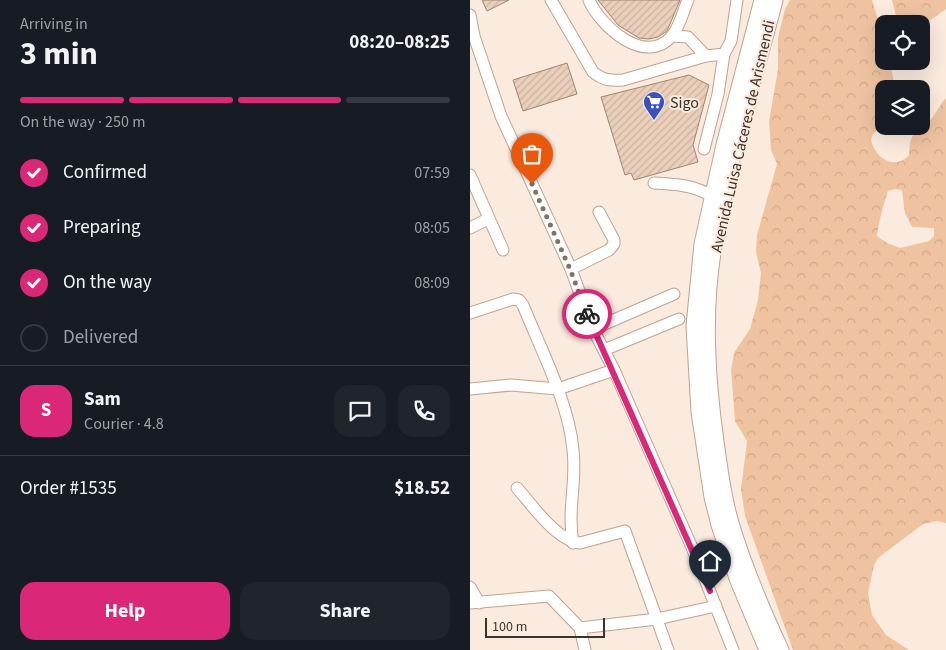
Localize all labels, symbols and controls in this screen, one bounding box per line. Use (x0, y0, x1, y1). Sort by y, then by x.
text: Arriving in (20, 13, 88, 35)
map controls (875, 15, 930, 135)
button: locate (875, 15, 930, 70)
street label: Avenida Luisa Cáceres de Arismendi (705, 18, 780, 255)
text: 08:20–08:25 (349, 29, 450, 56)
text: 3 min (20, 31, 98, 77)
button: layers (875, 80, 930, 135)
supermarket icon: Sigo (642, 90, 666, 121)
place label: Sigo (670, 92, 699, 114)
text: On the way · 250 m (20, 111, 145, 133)
pin (511, 133, 553, 184)
icon: bag (518, 140, 546, 168)
icon: check (20, 159, 48, 187)
text: Confirmed (63, 159, 147, 186)
text: 07:59 (414, 162, 450, 184)
icon: check (20, 214, 48, 242)
text: Preparing (63, 214, 141, 241)
text: 08:05 (414, 217, 450, 239)
icon: check (20, 269, 48, 297)
text: On the way (63, 269, 152, 296)
text: 08:09 (414, 272, 450, 294)
courier (562, 289, 612, 339)
icon: bike (573, 300, 601, 328)
text: Delivered (63, 324, 138, 351)
button: chat (334, 385, 386, 437)
button: phone (398, 385, 450, 437)
text: Sam (84, 386, 121, 413)
text: S (41, 397, 51, 424)
text: Courier · 4.8 (84, 413, 164, 435)
text: Order #1535 (20, 475, 117, 502)
text: $18.52 (394, 475, 450, 502)
pin (689, 540, 731, 591)
icon: home (696, 547, 724, 575)
button: Help (20, 582, 230, 640)
button: Share (240, 582, 450, 640)
scale bar (485, 615, 605, 638)
text: 100 m (492, 617, 527, 637)

